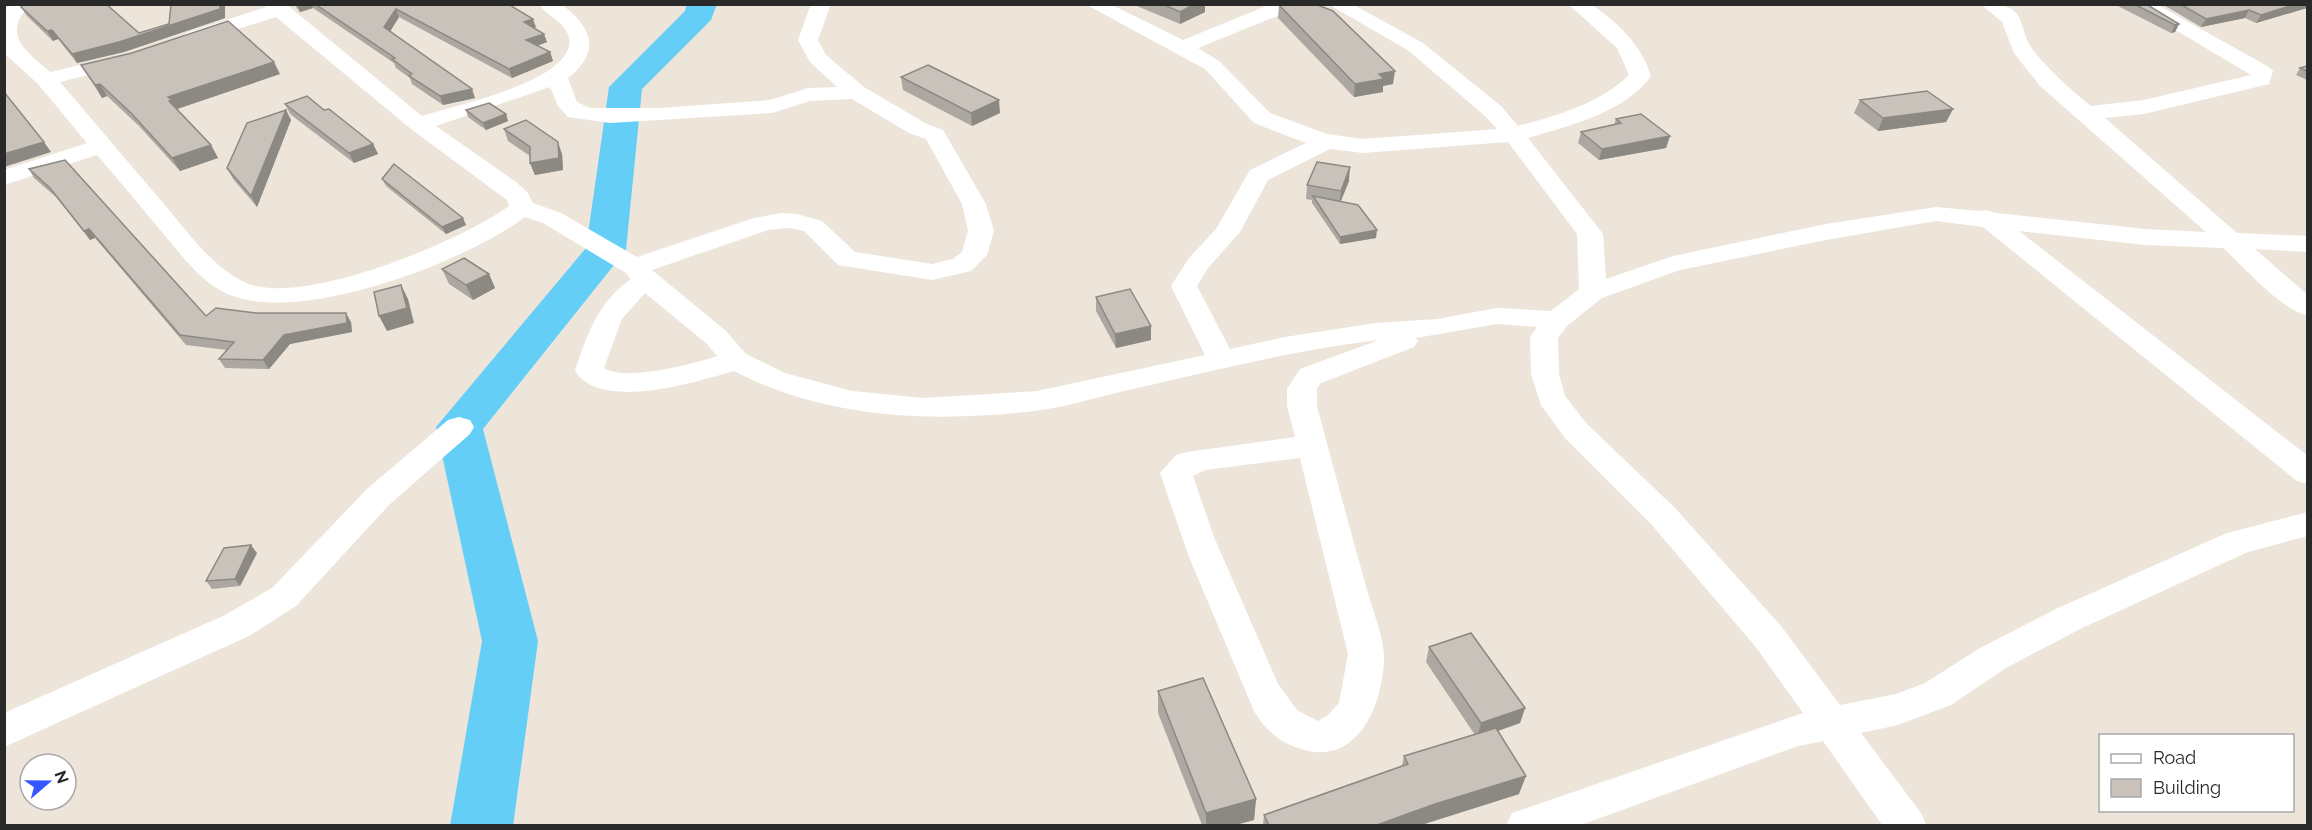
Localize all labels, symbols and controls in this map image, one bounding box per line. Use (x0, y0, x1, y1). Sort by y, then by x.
legend (2099, 734, 2294, 812)
text: Road (2153, 747, 2196, 768)
north arrow (18, 752, 78, 812)
text: N (51, 768, 73, 786)
text: Building (2153, 777, 2221, 798)

